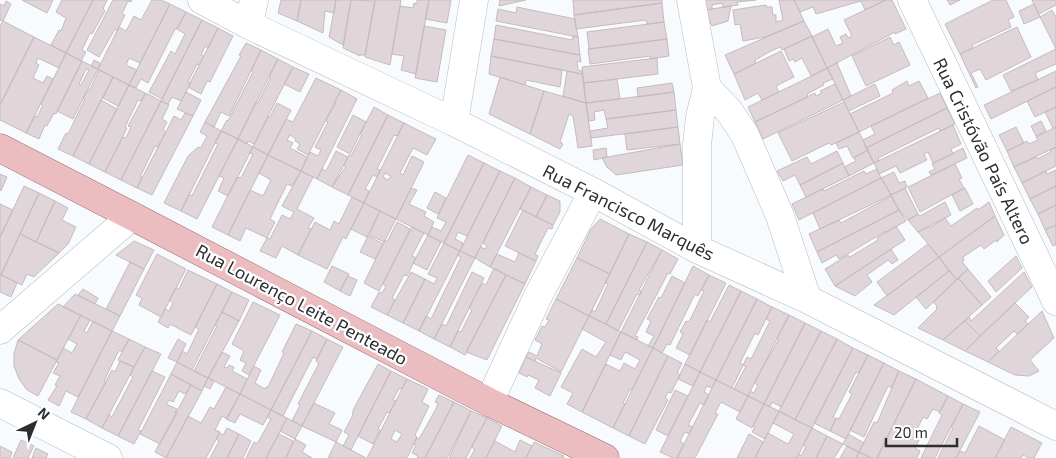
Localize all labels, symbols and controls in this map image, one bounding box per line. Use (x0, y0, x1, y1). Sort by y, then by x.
street label: Rua Cristóvão País Altero (929, 54, 1039, 248)
street label: Rua Francisco Marquês (540, 159, 718, 265)
street label: Rua Lourenço Leite Penteado (192, 239, 412, 370)
north arrow (10, 398, 60, 448)
text: N (35, 403, 54, 423)
scale bar (886, 416, 957, 448)
text: 20 m (894, 423, 928, 441)

